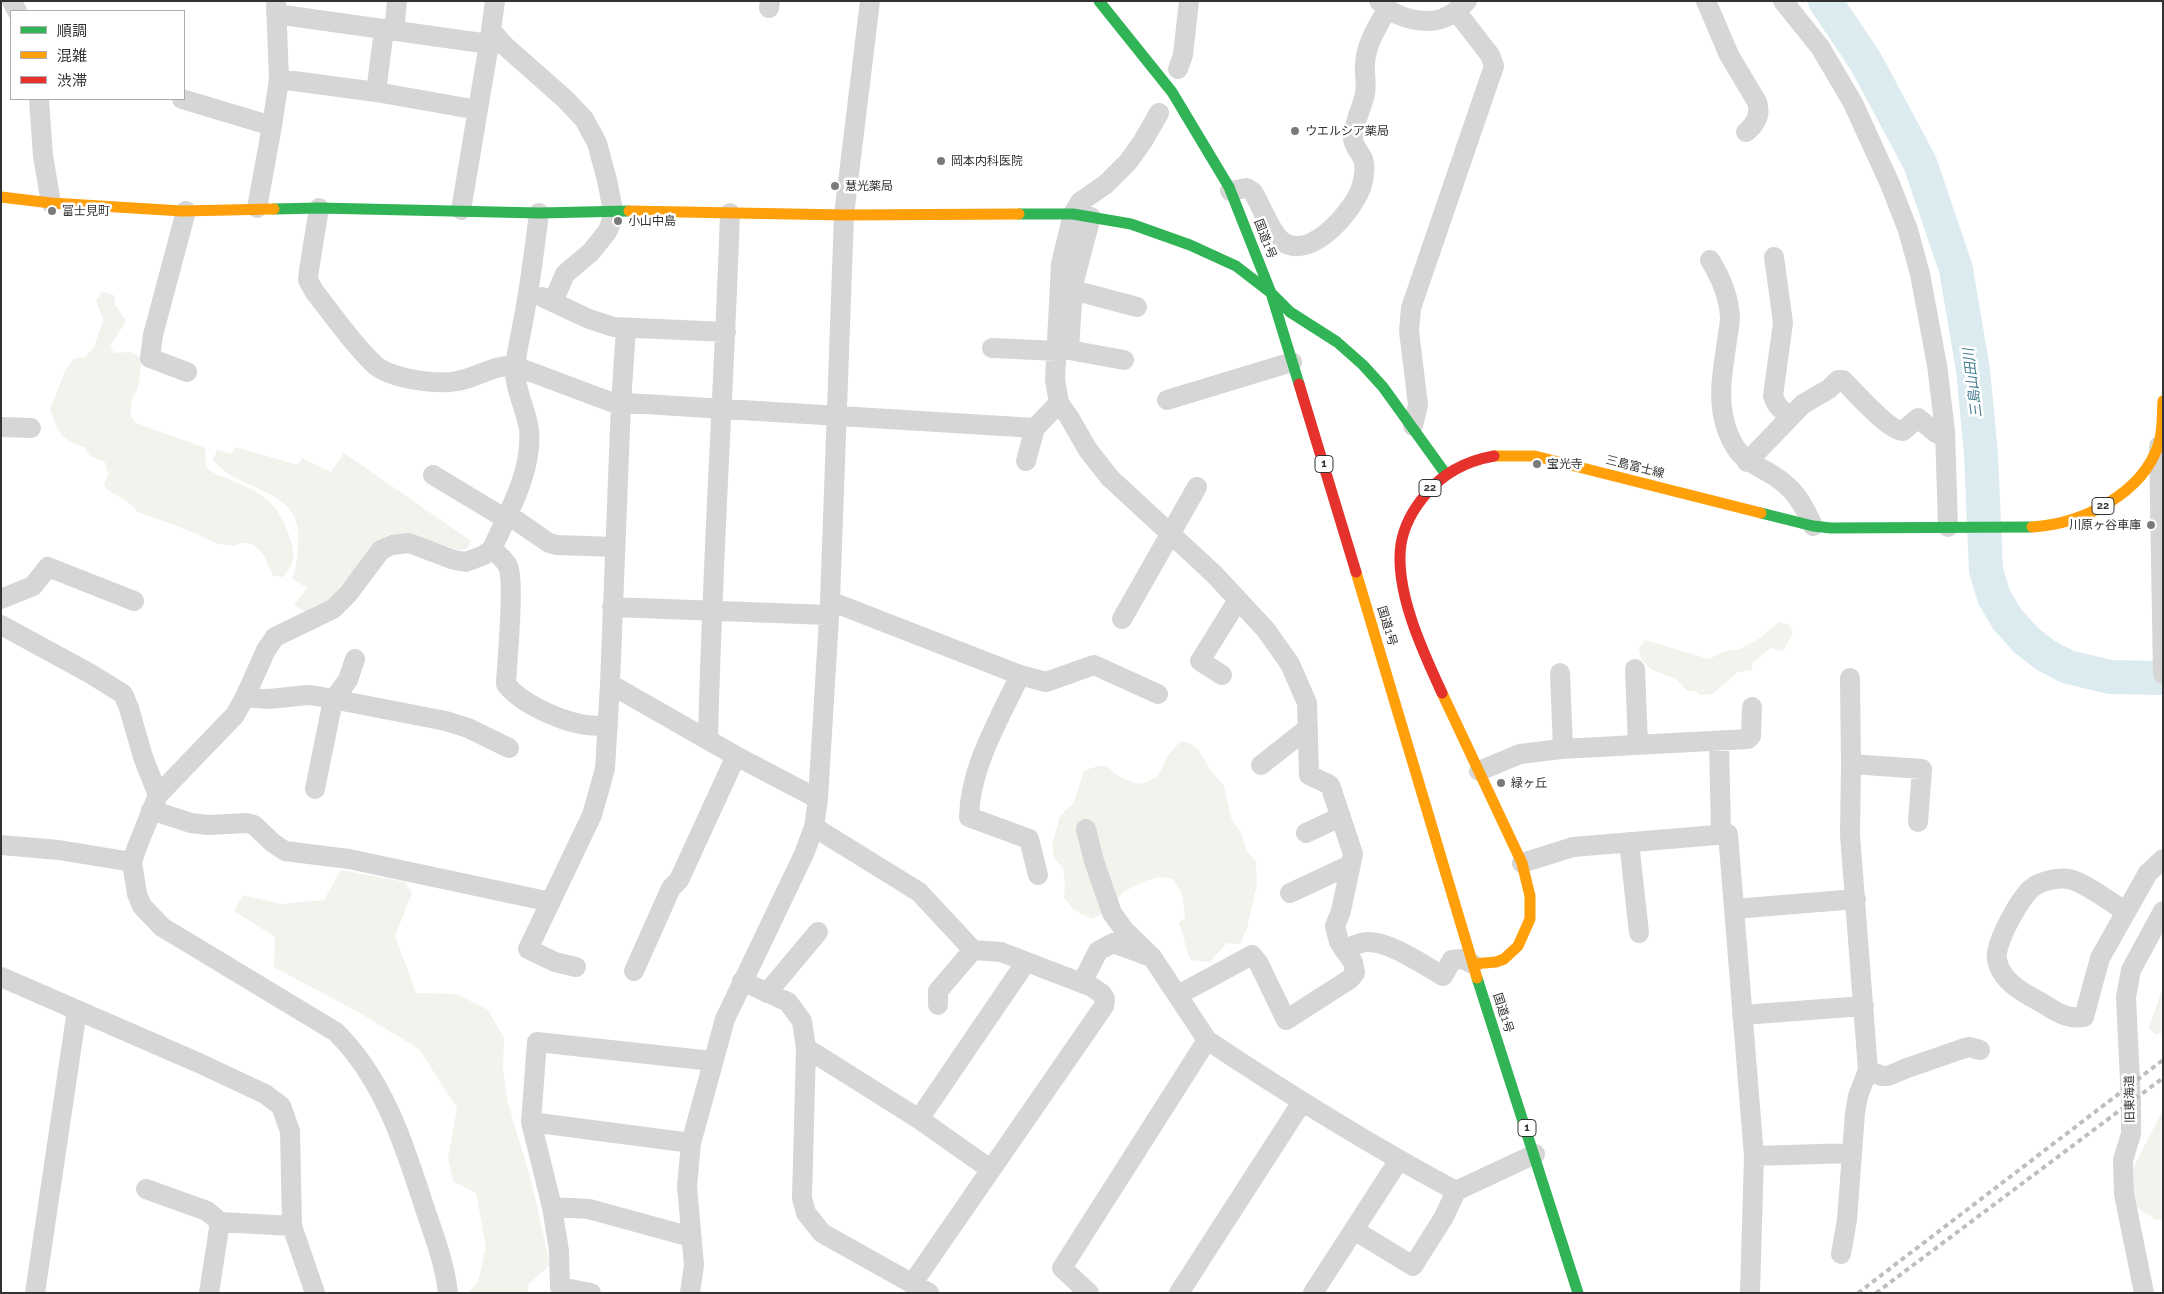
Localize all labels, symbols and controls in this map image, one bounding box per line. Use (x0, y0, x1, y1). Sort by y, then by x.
legend (10, 10, 185, 100)
text: 順調 (57, 22, 87, 40)
text: 混雑 (57, 47, 87, 65)
text: 渋滞 (57, 72, 87, 90)
place label: ウエルシア薬局 (1305, 124, 1389, 138)
marker: ウエルシア薬局 (1289, 125, 1301, 137)
place label: 岡本内科医院 (951, 154, 1023, 168)
marker: 岡本内科医院 (935, 155, 947, 167)
place label: 慧光薬局 (845, 179, 893, 193)
marker: 慧光薬局 (829, 180, 841, 192)
place label: 富士見町 (62, 204, 110, 218)
marker: 富士見町 (46, 205, 58, 217)
place label: 小山中島 (628, 214, 676, 228)
marker: 小山中島 (612, 215, 624, 227)
street label: 国道1号 (1251, 217, 1279, 261)
water label: 三島山田川 (1960, 347, 1986, 419)
street label: 三島富士線 (1604, 453, 1666, 481)
road number: 1 (1315, 456, 1333, 472)
place label: 宝光寺 (1547, 457, 1583, 471)
marker: 宝光寺 (1531, 458, 1543, 470)
road number: 22 (1419, 479, 1441, 496)
road number: 22 (2092, 498, 2114, 514)
place label: 川原ヶ谷車庫 (2069, 518, 2141, 532)
marker: 川原ヶ谷車庫 (2145, 519, 2157, 531)
street label: 国道1号 (1374, 604, 1400, 648)
place label: 緑ヶ丘 (1511, 776, 1547, 790)
marker: 緑ヶ丘 (1495, 777, 1507, 789)
street label: 国道1号 (1490, 991, 1516, 1035)
street label: 旧東海道 (2122, 1075, 2138, 1123)
road number: 1 (1518, 1120, 1536, 1136)

